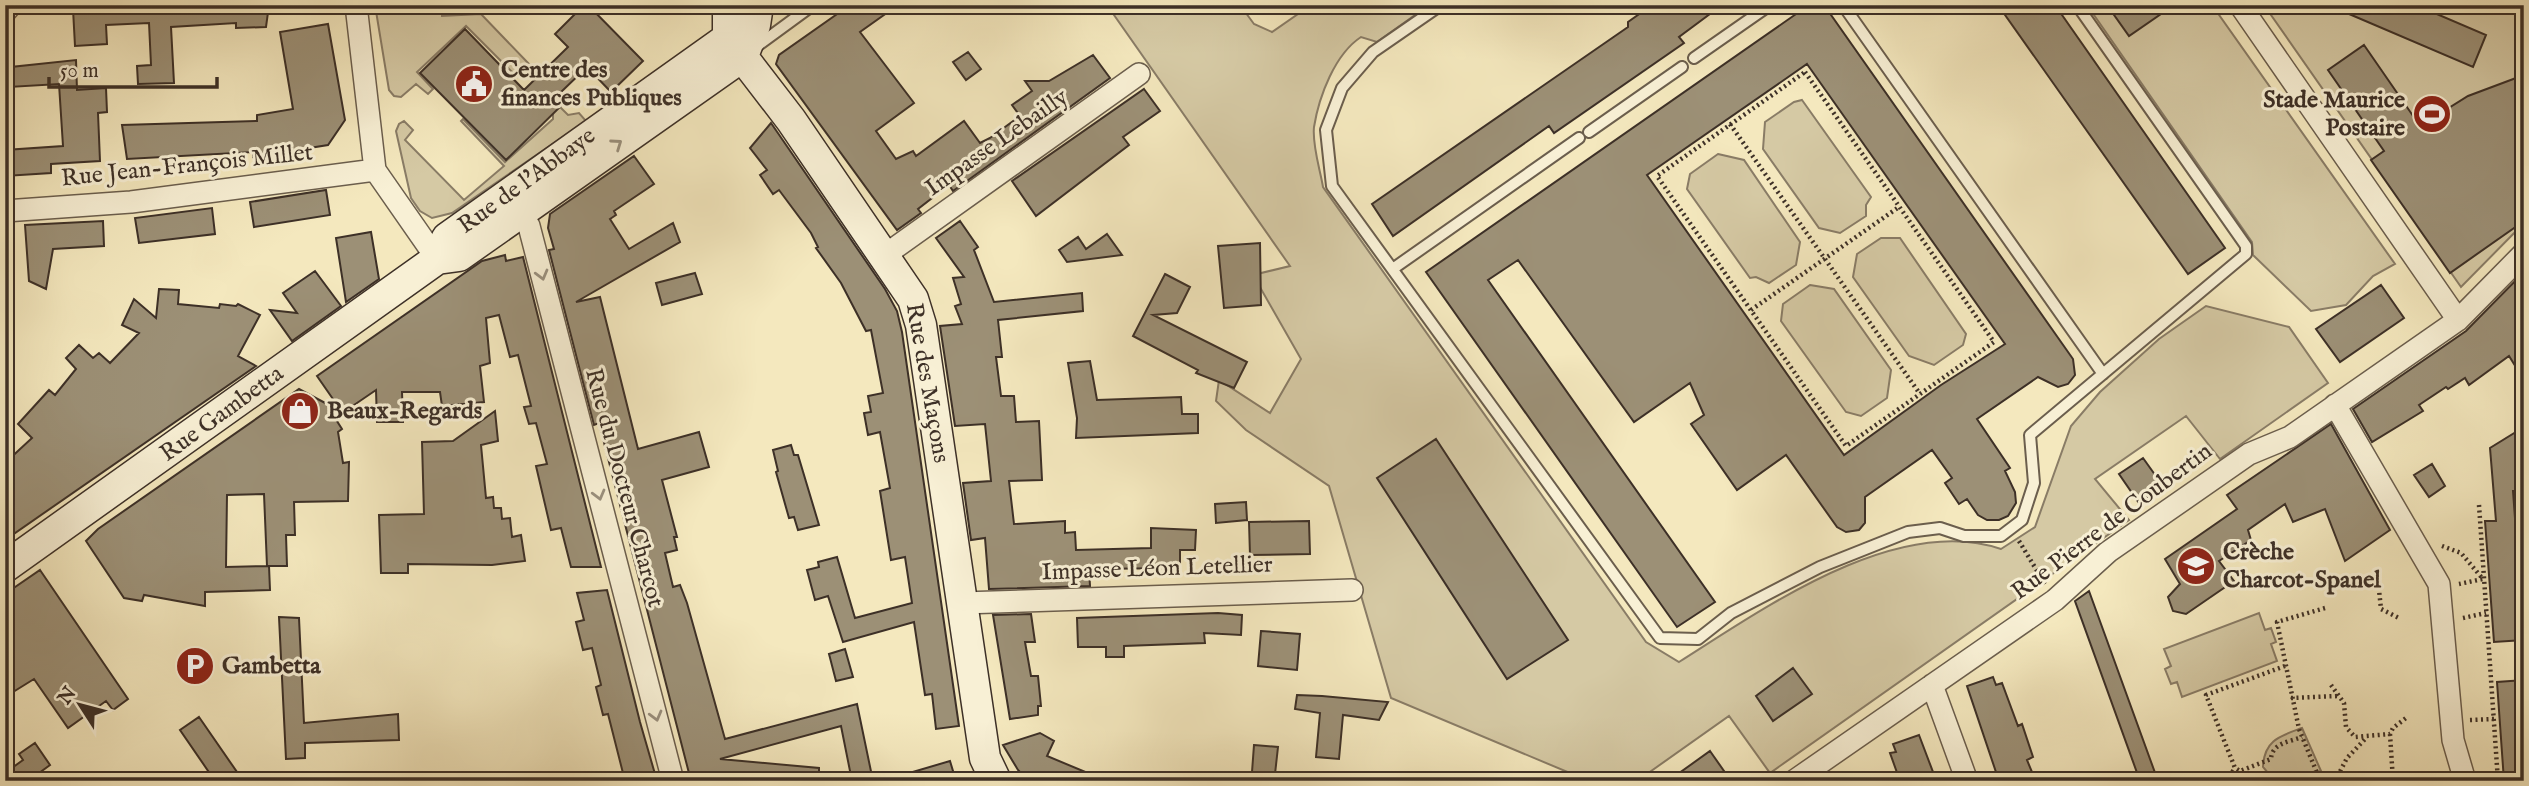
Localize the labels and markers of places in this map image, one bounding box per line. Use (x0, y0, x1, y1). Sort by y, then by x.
place label: Centre des finances Publiques (501, 55, 682, 114)
public building icon: Centre des finances Publiques (453, 63, 495, 105)
place label: Stade Maurice Postaire (2263, 85, 2405, 144)
sports icon: Stade Maurice Postaire (2411, 93, 2453, 135)
shop icon: Beaux-Regards (279, 390, 321, 432)
place label: Beaux-Regards (327, 396, 483, 427)
place label: Crèche Charcot-Spanel (2223, 537, 2381, 596)
school or university icon: Crèche Charcot-Spanel (2175, 545, 2217, 587)
parking icon: Gambetta (174, 645, 216, 687)
place label: Gambetta (222, 651, 321, 682)

